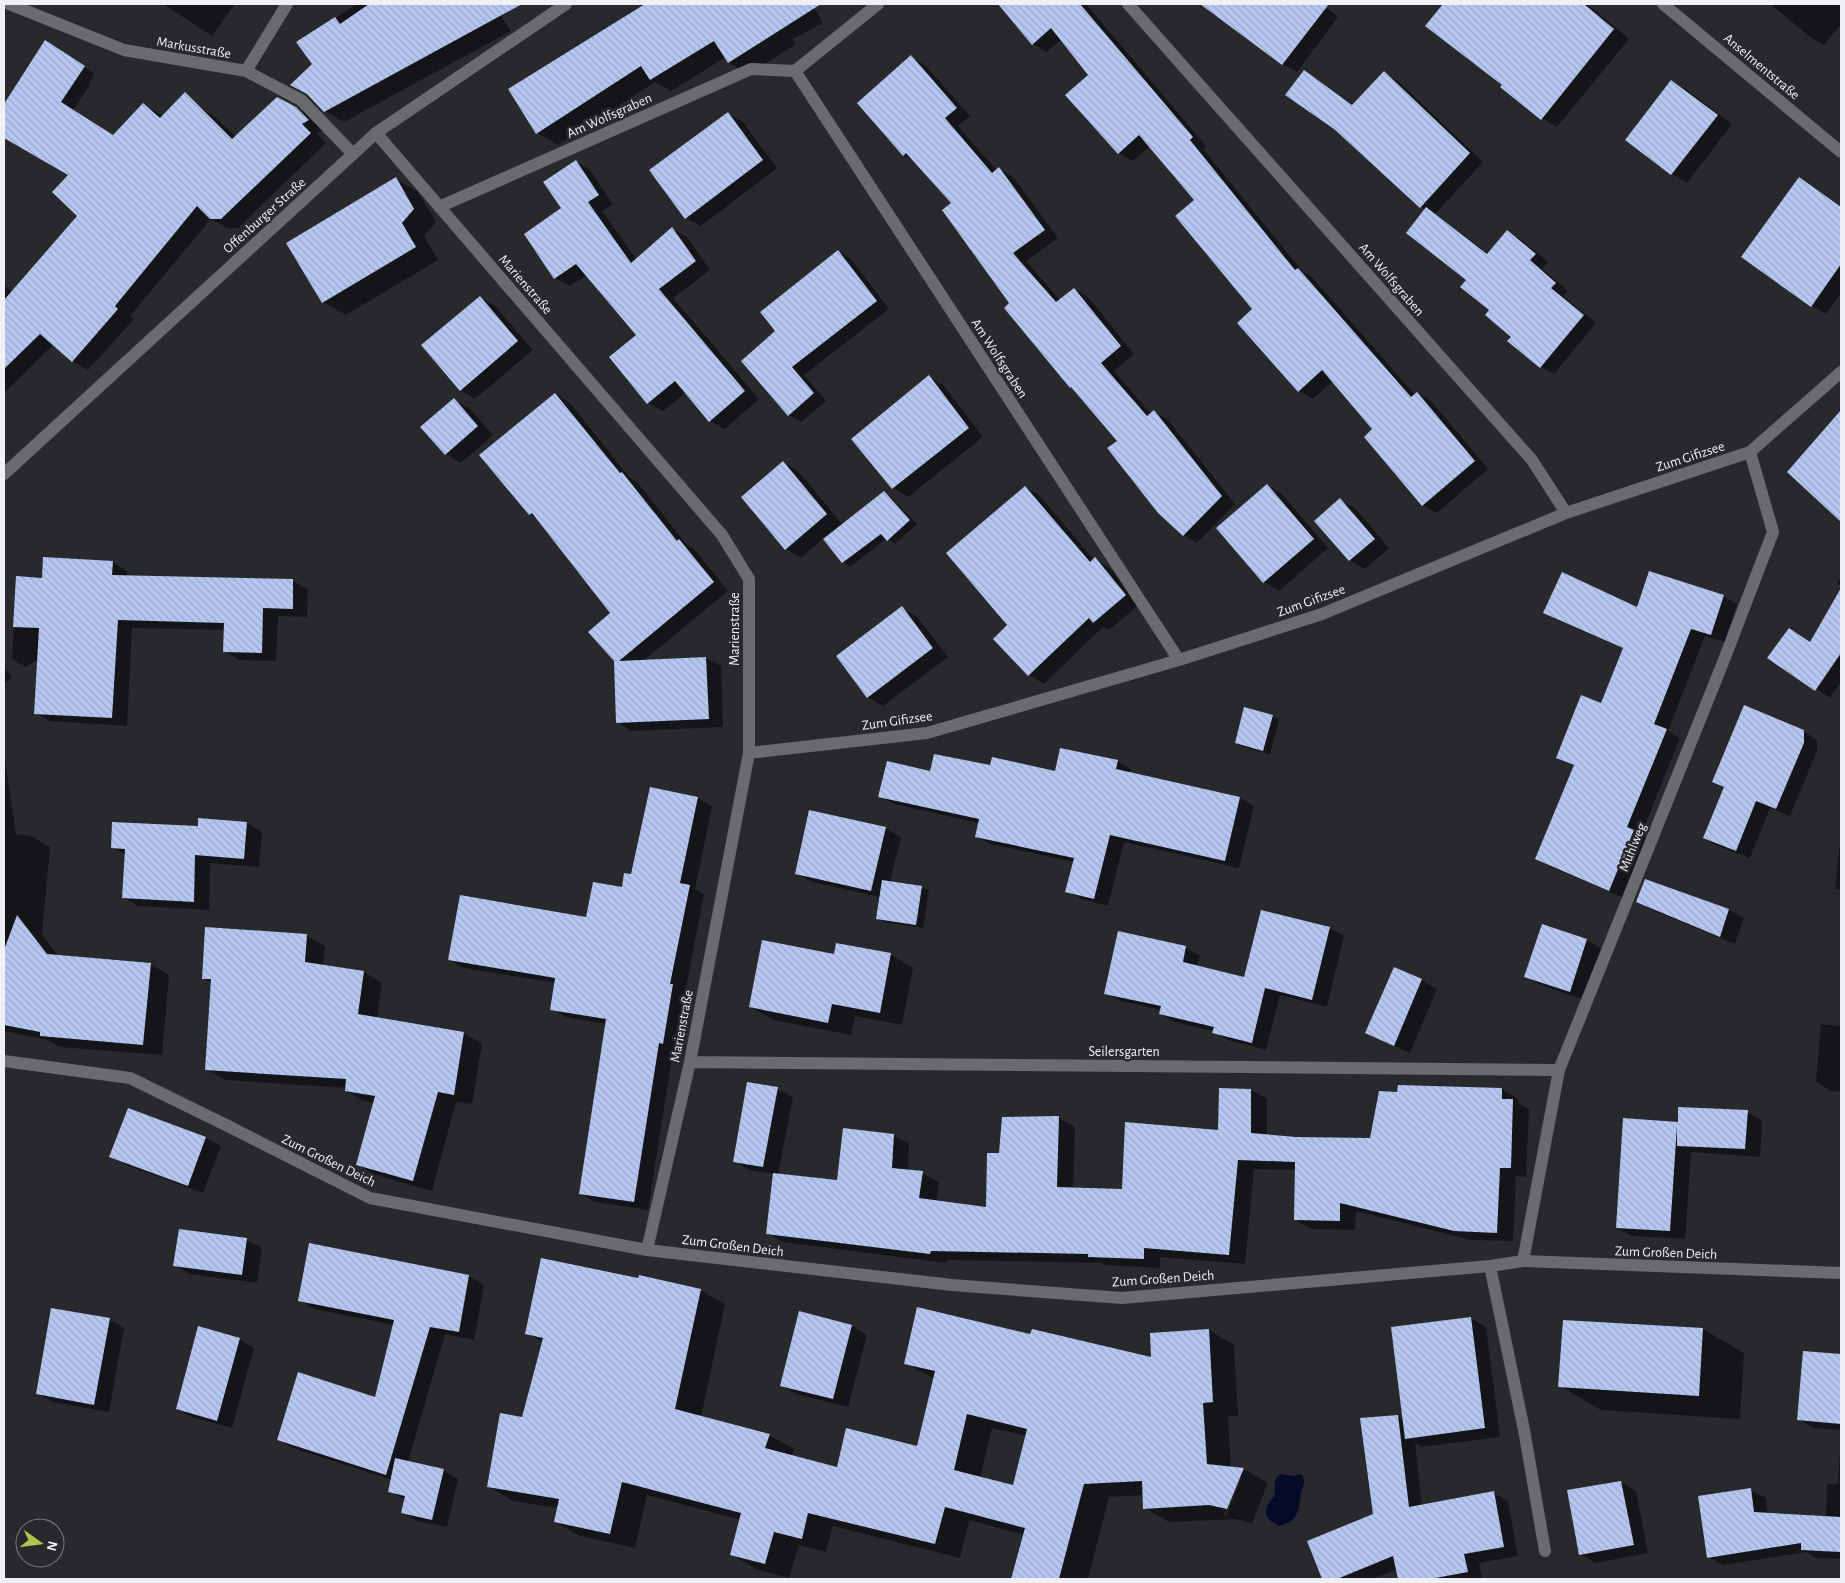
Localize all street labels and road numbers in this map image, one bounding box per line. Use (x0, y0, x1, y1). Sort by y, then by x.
street label: Anselmentstraße (1721, 31, 1802, 102)
street label: Markusstraße (156, 35, 232, 61)
street label: Am Wolfsgraben (565, 91, 654, 141)
street label: Offenburger Straße (221, 175, 309, 256)
street label: Am Wolfsgraben (1356, 240, 1427, 319)
street label: Marienstraße (496, 252, 555, 317)
street label: Am Wolfsgraben (968, 316, 1030, 401)
street label: Zum Gifizsee (1654, 439, 1726, 475)
street label: Zum Gifizsee (1276, 582, 1347, 620)
street label: Marienstraße (728, 592, 742, 666)
street label: Zum Gifizsee (861, 709, 933, 733)
street label: Mühlweg (1617, 821, 1649, 874)
street label: Marienstraße (668, 989, 696, 1064)
street label: Seilersgarten (1088, 1045, 1160, 1059)
street label: Zum Großen Deich (280, 1132, 378, 1190)
street label: Zum Großen Deich (681, 1233, 785, 1259)
street label: Zum Großen Deich (1615, 1244, 1717, 1262)
street label: Zum Großen Deich (1112, 1268, 1215, 1290)

